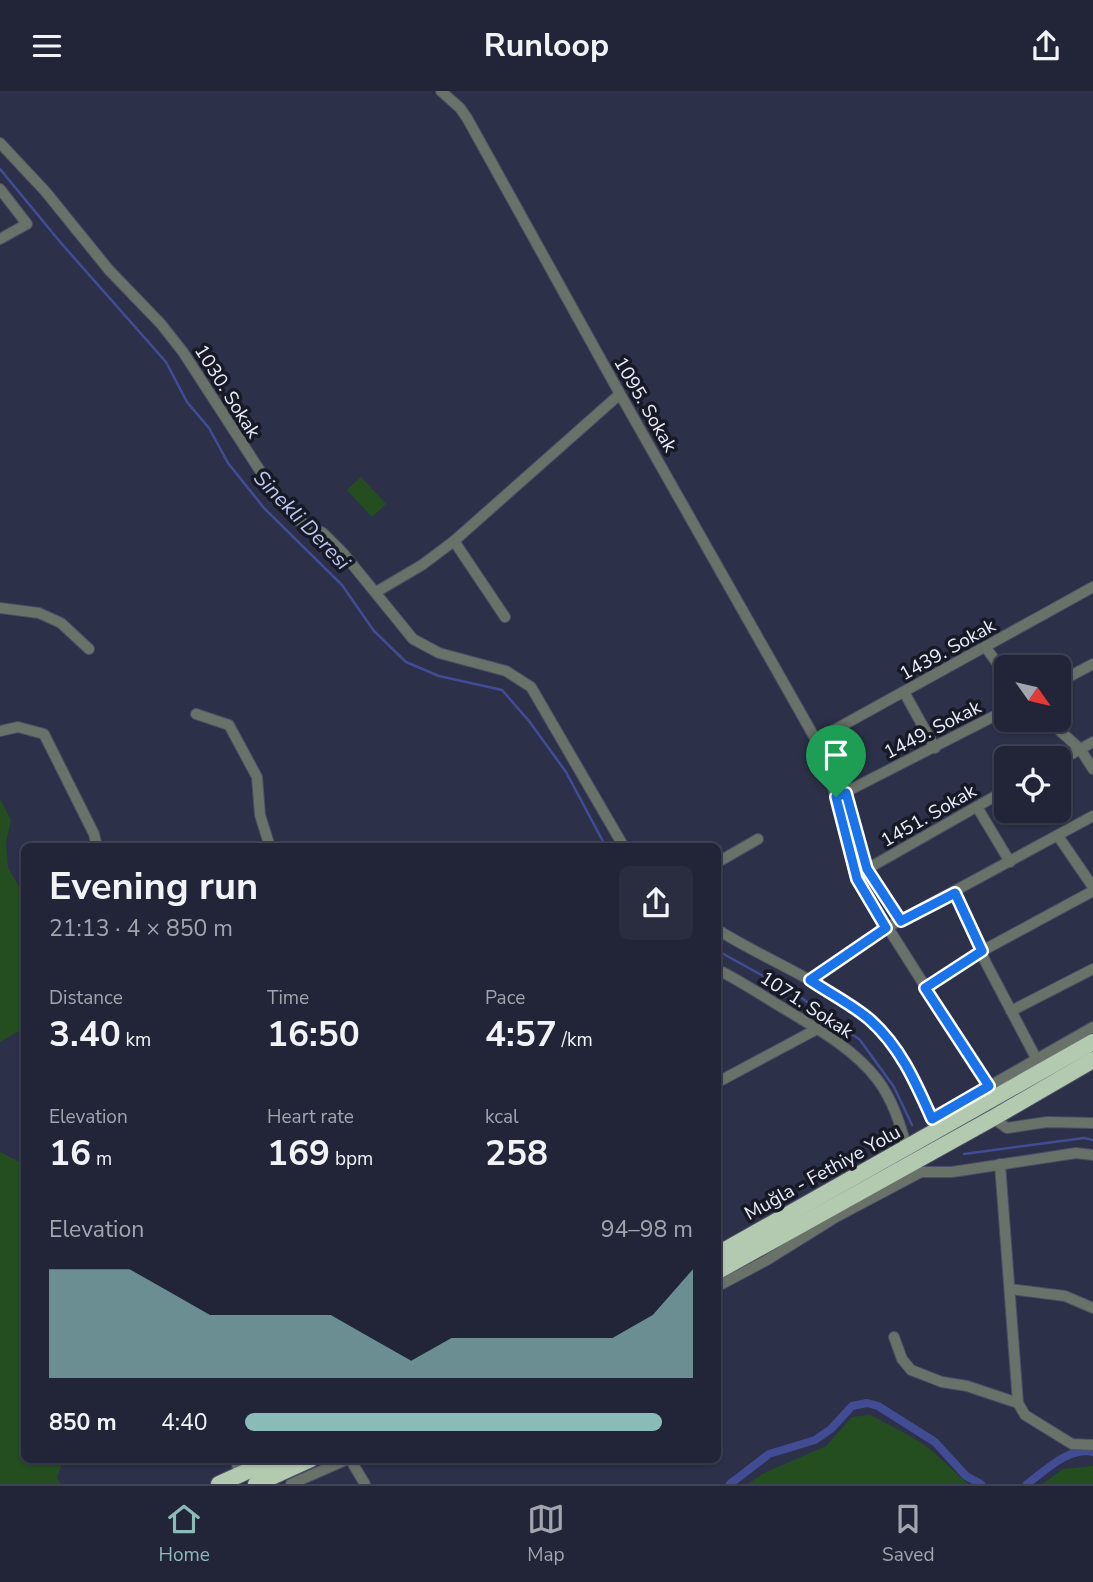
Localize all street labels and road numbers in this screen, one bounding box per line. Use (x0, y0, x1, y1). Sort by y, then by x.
street label: 1030. Sokak (188, 340, 267, 444)
street label: 1095. Sokak (607, 352, 683, 457)
street label: 1439. Sokak (895, 613, 1001, 687)
street label: 1449. Sokak (879, 694, 986, 766)
street label: 1451. Sokak (876, 778, 981, 854)
street label: 1071. Sokak (755, 965, 858, 1045)
street label: Muğla - Fethiye Yolu (740, 1119, 905, 1227)

